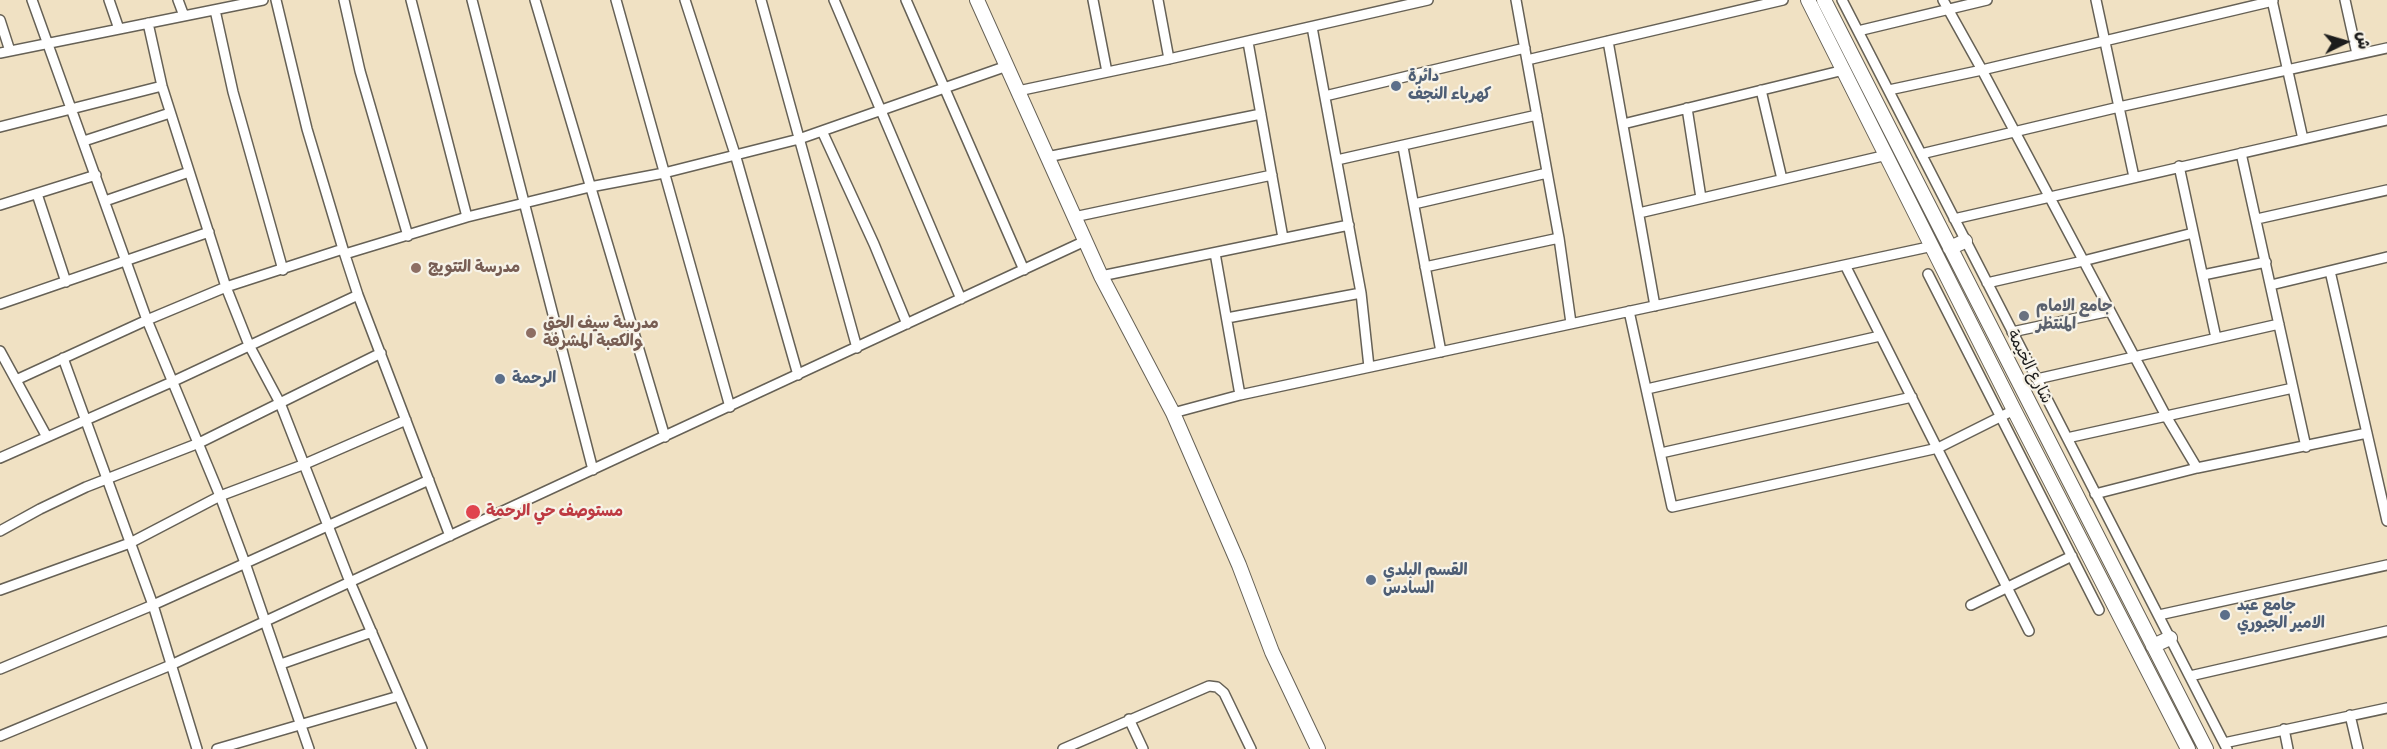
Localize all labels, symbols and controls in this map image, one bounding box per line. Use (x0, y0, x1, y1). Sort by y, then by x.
north arrow (2315, 12, 2375, 72)
text: ش (2352, 31, 2374, 50)
place label: دائرة كهرباء النجف (1408, 67, 1491, 105)
marker: دائرة كهرباء النجف (1389, 79, 1403, 93)
place label: مدرسة التتويج (428, 258, 520, 278)
marker: مدرسة التتويج (409, 261, 423, 275)
place label: جامع الامام المنتظر (2036, 297, 2113, 335)
marker: جامع الامام المنتظر (2017, 309, 2031, 323)
place label: مدرسة سيف الحق والكعبة المشرفة (543, 314, 659, 352)
marker: مدرسة سيف الحق والكعبة المشرفة (524, 326, 538, 340)
street label: شارع الخيمة (2002, 327, 2056, 407)
place label: الرحمة (512, 369, 556, 389)
marker: الرحمة (493, 372, 507, 386)
place label: مستوصف حي الرحمة (486, 502, 623, 522)
marker: مستوصف حي الرحمة (464, 503, 482, 521)
place label: القسم البلدي السادس (1383, 561, 1468, 599)
marker: القسم البلدي السادس (1364, 573, 1378, 587)
place label: جامع عبد الامير الجبوري (2237, 596, 2325, 634)
marker: جامع عبد الامير الجبوري (2218, 608, 2232, 622)

